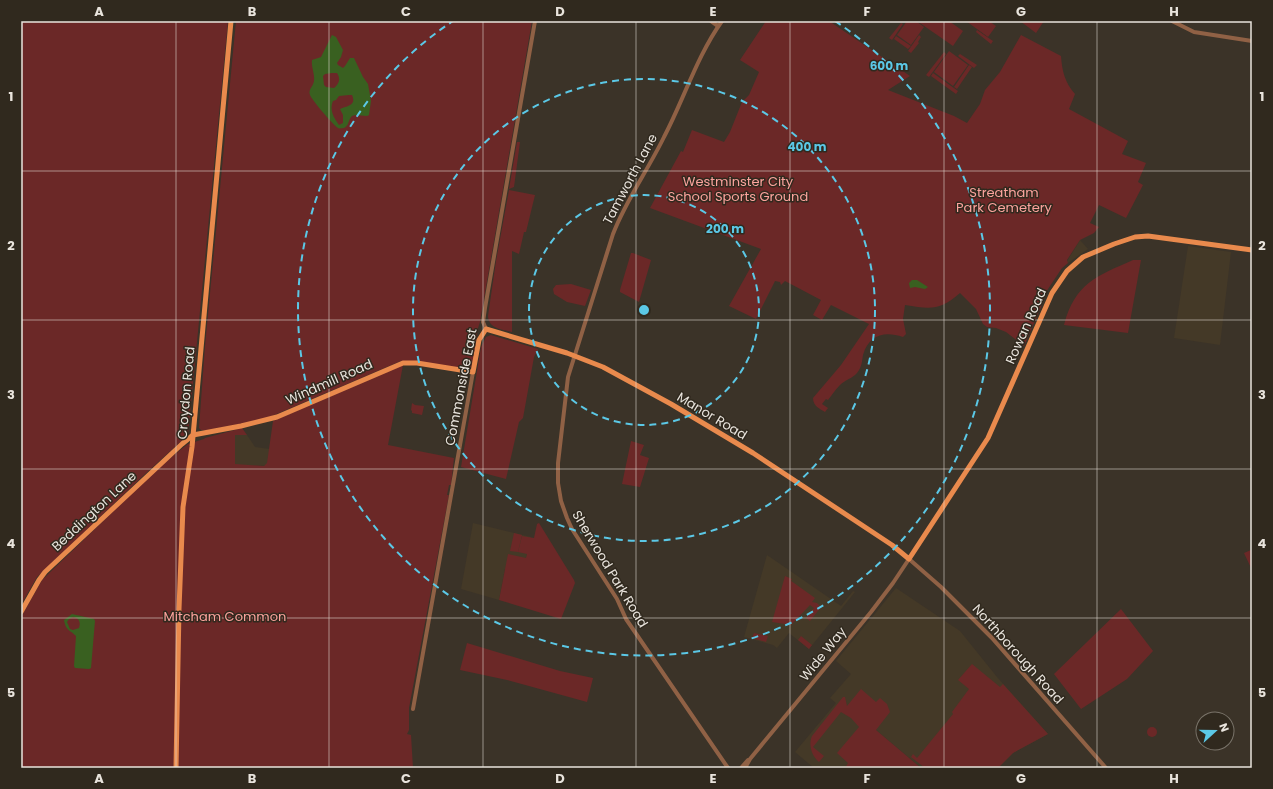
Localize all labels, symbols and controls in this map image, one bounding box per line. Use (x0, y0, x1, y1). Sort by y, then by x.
text: A (94, 2, 104, 21)
text: B (248, 2, 257, 21)
text: C (401, 2, 411, 21)
text: D (555, 2, 565, 21)
text: E (709, 2, 717, 21)
text: F (863, 2, 871, 21)
text: G (1016, 2, 1026, 21)
text: H (1169, 2, 1179, 21)
text: 600 m (870, 57, 909, 74)
text: 1 (9, 87, 13, 106)
text: 1 (1260, 87, 1264, 106)
street label: Tamworth Lane (598, 130, 662, 228)
text: 400 m (787, 138, 827, 155)
park label: Westminster City School Sports Ground (668, 172, 808, 206)
park label: Streatham Park Cemetery (956, 183, 1053, 217)
text: 200 m (706, 220, 744, 237)
text: 2 (7, 236, 15, 255)
text: 2 (1258, 236, 1266, 255)
street label: Rowan Road (1001, 285, 1051, 367)
centre of rings (637, 303, 651, 317)
street label: Commonside East (440, 326, 482, 447)
street label: Croydon Road (172, 346, 200, 440)
street label: Windmill Road (283, 354, 375, 410)
text: 3 (7, 385, 15, 404)
text: 3 (1258, 385, 1266, 404)
street label: Manor Road (673, 388, 751, 444)
street label: Beddington Lane (47, 467, 141, 555)
street label: Sherwood Park Road (567, 507, 653, 631)
text: 4 (7, 534, 16, 553)
text: 4 (1258, 534, 1267, 553)
street label: Northborough Road (968, 600, 1068, 708)
park label: Mitcham Common (164, 607, 286, 626)
street label: Wide Way (795, 622, 851, 685)
text: 5 (7, 683, 15, 702)
text: 5 (1258, 683, 1266, 702)
north arrow (1195, 711, 1235, 751)
text: N (1215, 721, 1233, 734)
text: A (94, 769, 104, 788)
text: B (248, 769, 257, 788)
text: C (401, 769, 411, 788)
text: D (555, 769, 565, 788)
text: E (709, 769, 717, 788)
text: F (863, 769, 871, 788)
text: G (1016, 769, 1026, 788)
text: H (1169, 769, 1179, 788)

